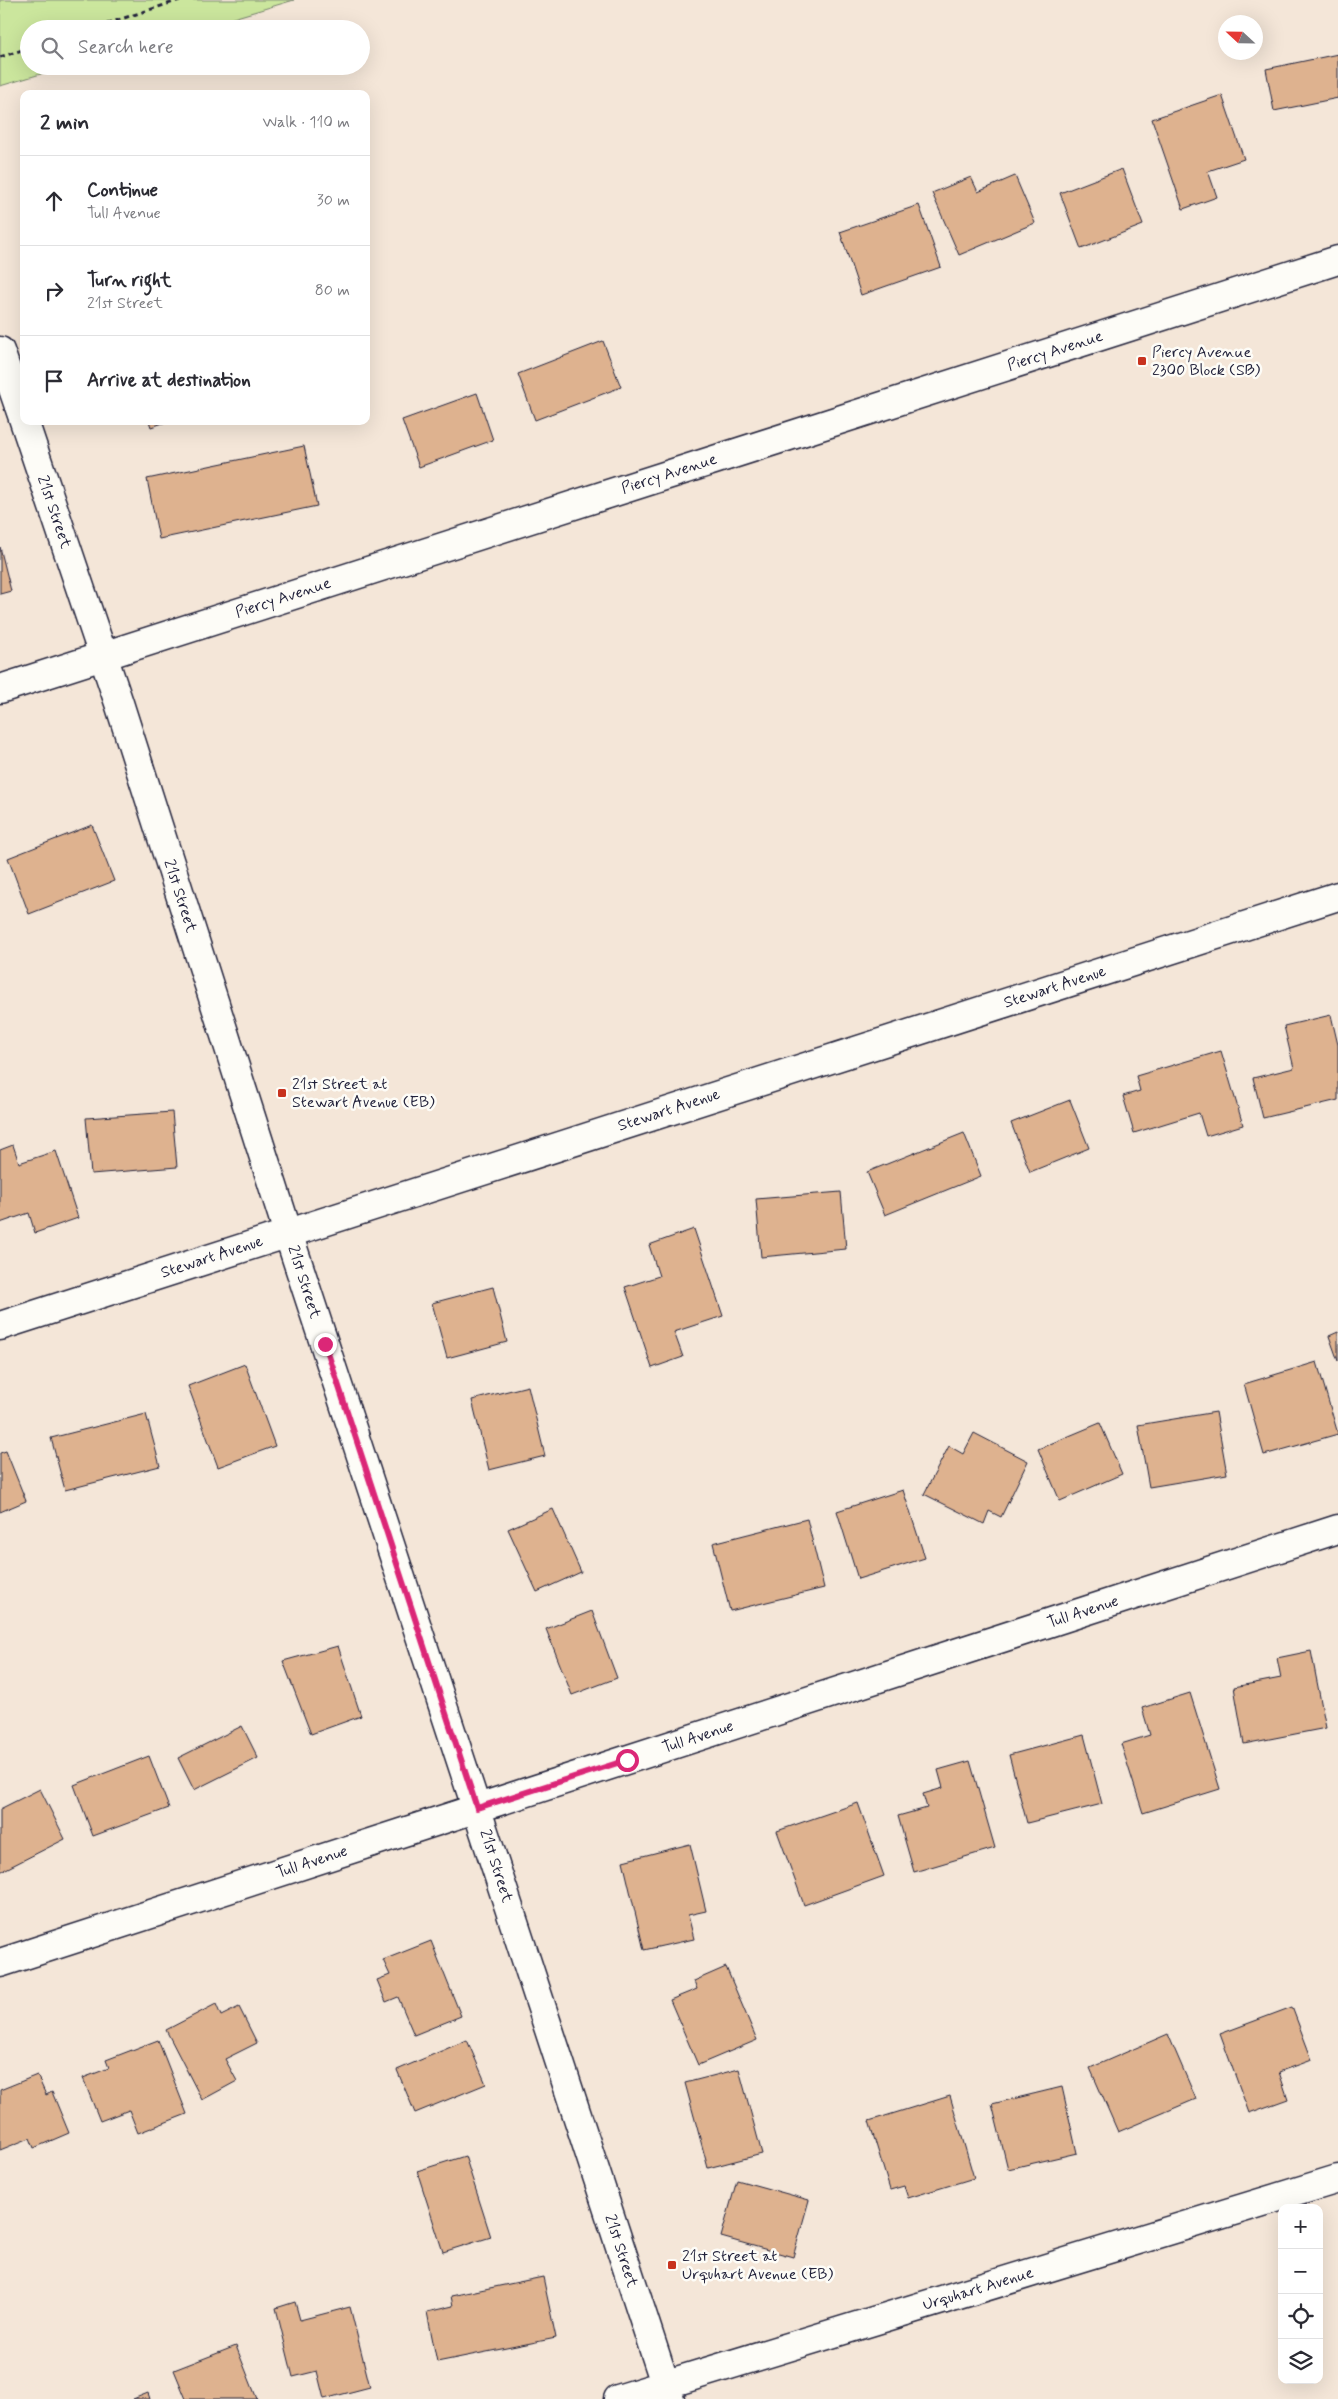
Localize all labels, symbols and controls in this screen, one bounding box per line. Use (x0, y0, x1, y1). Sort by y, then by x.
north arrow (1218, 15, 1263, 60)
search box (20, 20, 370, 75)
icon: search (38, 34, 66, 62)
text: Search here (78, 35, 174, 60)
text: 2 min (40, 109, 89, 137)
text: Walk · 110 m (262, 112, 350, 133)
text: Continue (87, 178, 158, 203)
icon: ahead (40, 187, 68, 215)
text: 30 m (317, 190, 350, 211)
text: Tull Avenue (87, 203, 161, 224)
text: Turn right (87, 268, 171, 293)
icon: right (40, 277, 68, 305)
text: 80 m (315, 280, 350, 301)
text: 21st Street (87, 293, 163, 314)
street label: Piercy Avenue (1005, 326, 1106, 376)
place label: Piercy Avenue 2300 Block (SB) (1152, 342, 1261, 381)
marker: Piercy Avenue 2300 Block (SB) (1136, 355, 1148, 367)
icon: arrive (40, 367, 68, 395)
text: Arrive at destination (87, 368, 251, 393)
street label: Piercy Avenue (619, 449, 720, 499)
street label: 21st Street (32, 473, 76, 552)
street label: Piercy Avenue (233, 573, 334, 623)
street label: 21st Street (158, 857, 202, 936)
street label: Stewart Avenue (1001, 960, 1109, 1013)
place label: 21st Street at Stewart Avenue (EB) (292, 1074, 435, 1113)
street label: Stewart Avenue (615, 1083, 723, 1136)
marker: 21st Street at Stewart Avenue (EB) (276, 1087, 288, 1099)
street label: Stewart Avenue (158, 1230, 266, 1283)
street label: 21st Street (282, 1243, 326, 1322)
route end (314, 1333, 337, 1356)
street label: Tull Avenue (1045, 1591, 1121, 1633)
street label: Tull Avenue (660, 1716, 736, 1758)
route start (616, 1749, 639, 1772)
street label: 21st Street (474, 1827, 518, 1906)
street label: Tull Avenue (274, 1841, 350, 1883)
map controls (1278, 2204, 1323, 2384)
button: + (1278, 2204, 1323, 2249)
street label: 21st Street (599, 2212, 643, 2291)
place label: 21st Street at Urquhart Avenue (EB) (682, 2246, 833, 2285)
button: − (1278, 2249, 1323, 2294)
marker: 21st Street at Urquhart Avenue (EB) (666, 2259, 678, 2271)
street label: Urquhart Avenue (920, 2262, 1036, 2316)
button: locate (1278, 2294, 1323, 2339)
button: layers (1278, 2339, 1323, 2384)

